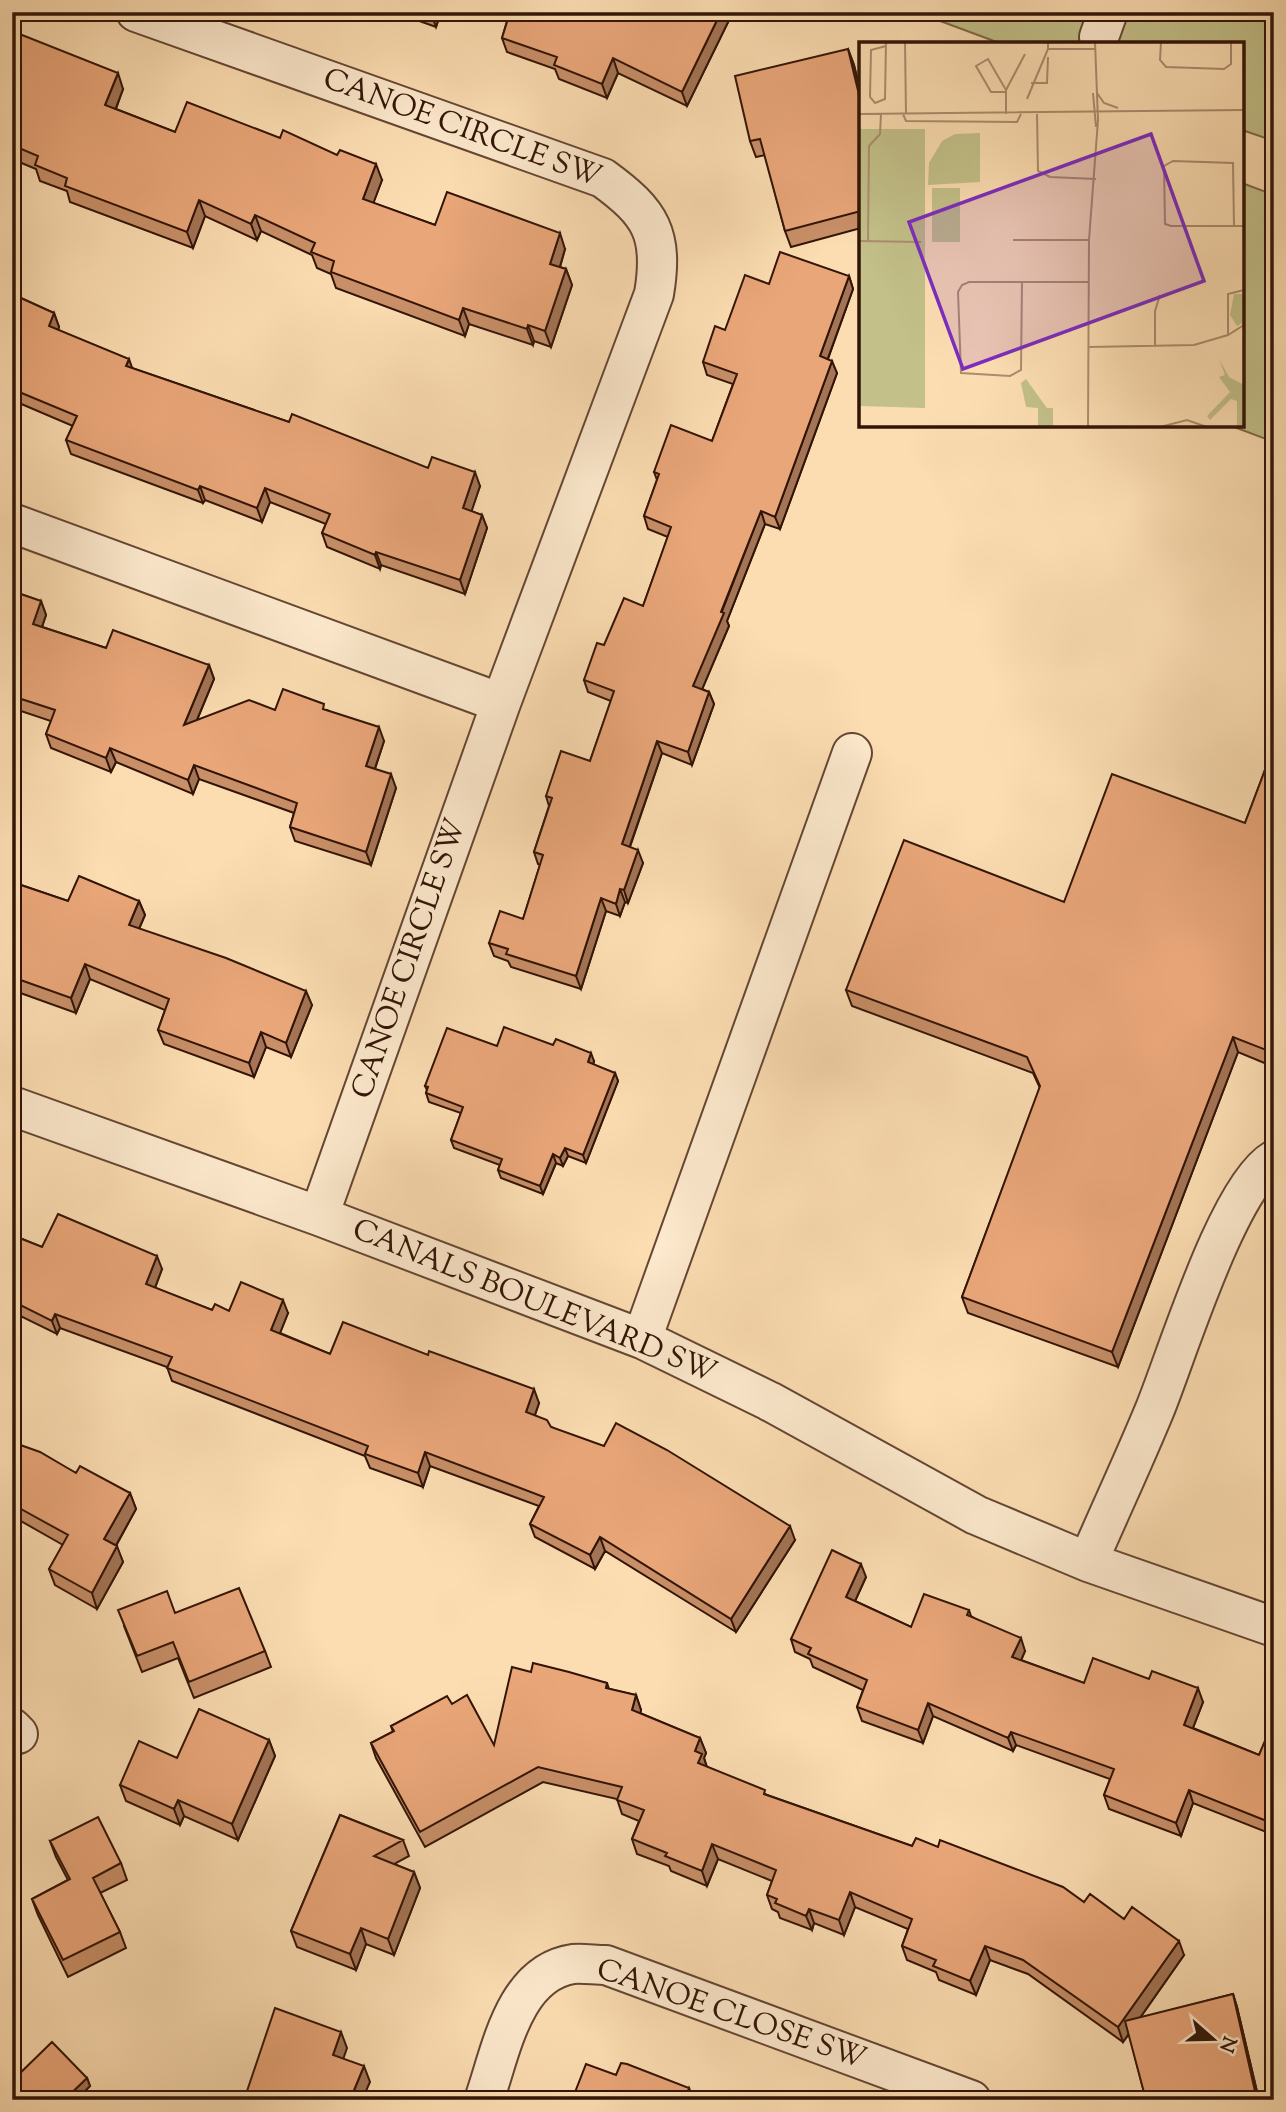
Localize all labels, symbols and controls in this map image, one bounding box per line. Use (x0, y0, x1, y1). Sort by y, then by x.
inset map (859, 42, 1244, 427)
street label: CANOE CIRCLE SW (317, 59, 607, 199)
street label: CANOE CIRCLE SW (342, 813, 478, 1105)
street label: CANALS BOULEVARD SW (345, 1209, 723, 1395)
street label: CANOE CLOSE SW (591, 1949, 871, 2081)
north arrow (1178, 2004, 1248, 2074)
text: N (1211, 2032, 1242, 2056)

